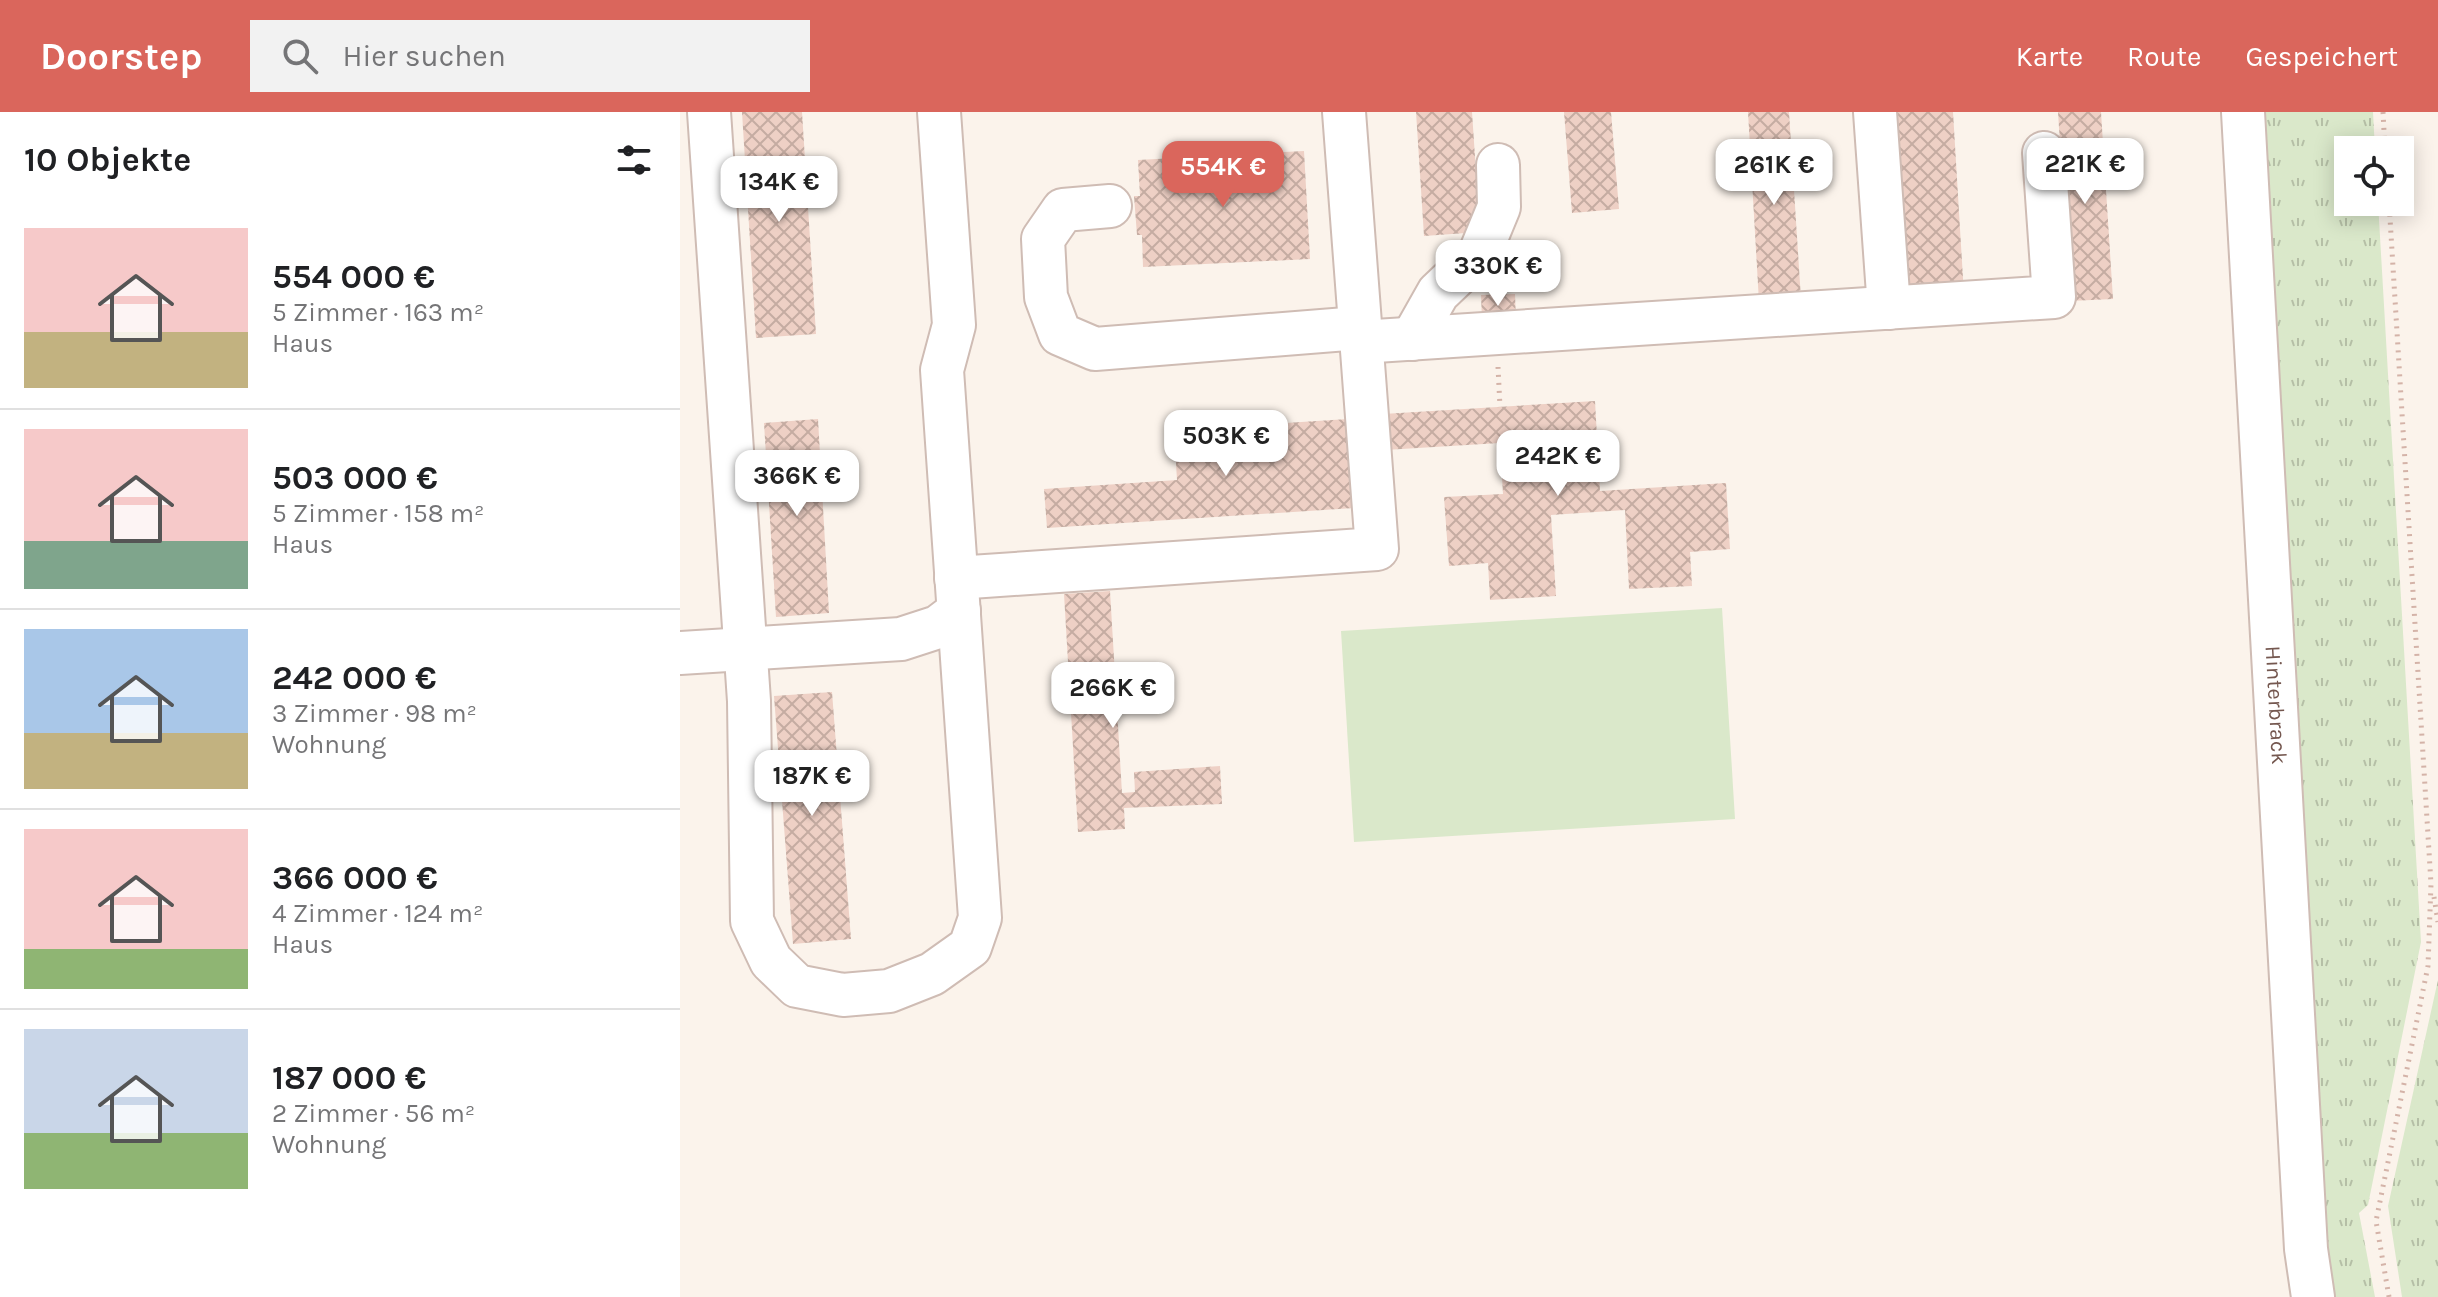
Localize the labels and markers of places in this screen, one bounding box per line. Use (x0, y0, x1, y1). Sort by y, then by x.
pin: 221K € (2020, 138, 2150, 206)
pin: 261K € (1709, 139, 1839, 207)
pin: 554K € (1158, 141, 1288, 209)
pin: 134K € (714, 156, 844, 224)
pin: 330K € (1433, 240, 1563, 308)
pin: 503K € (1161, 410, 1291, 478)
pin: 242K € (1493, 430, 1623, 498)
pin: 366K € (732, 450, 862, 518)
pin: 266K € (1048, 662, 1178, 730)
pin: 187K € (747, 750, 877, 818)

